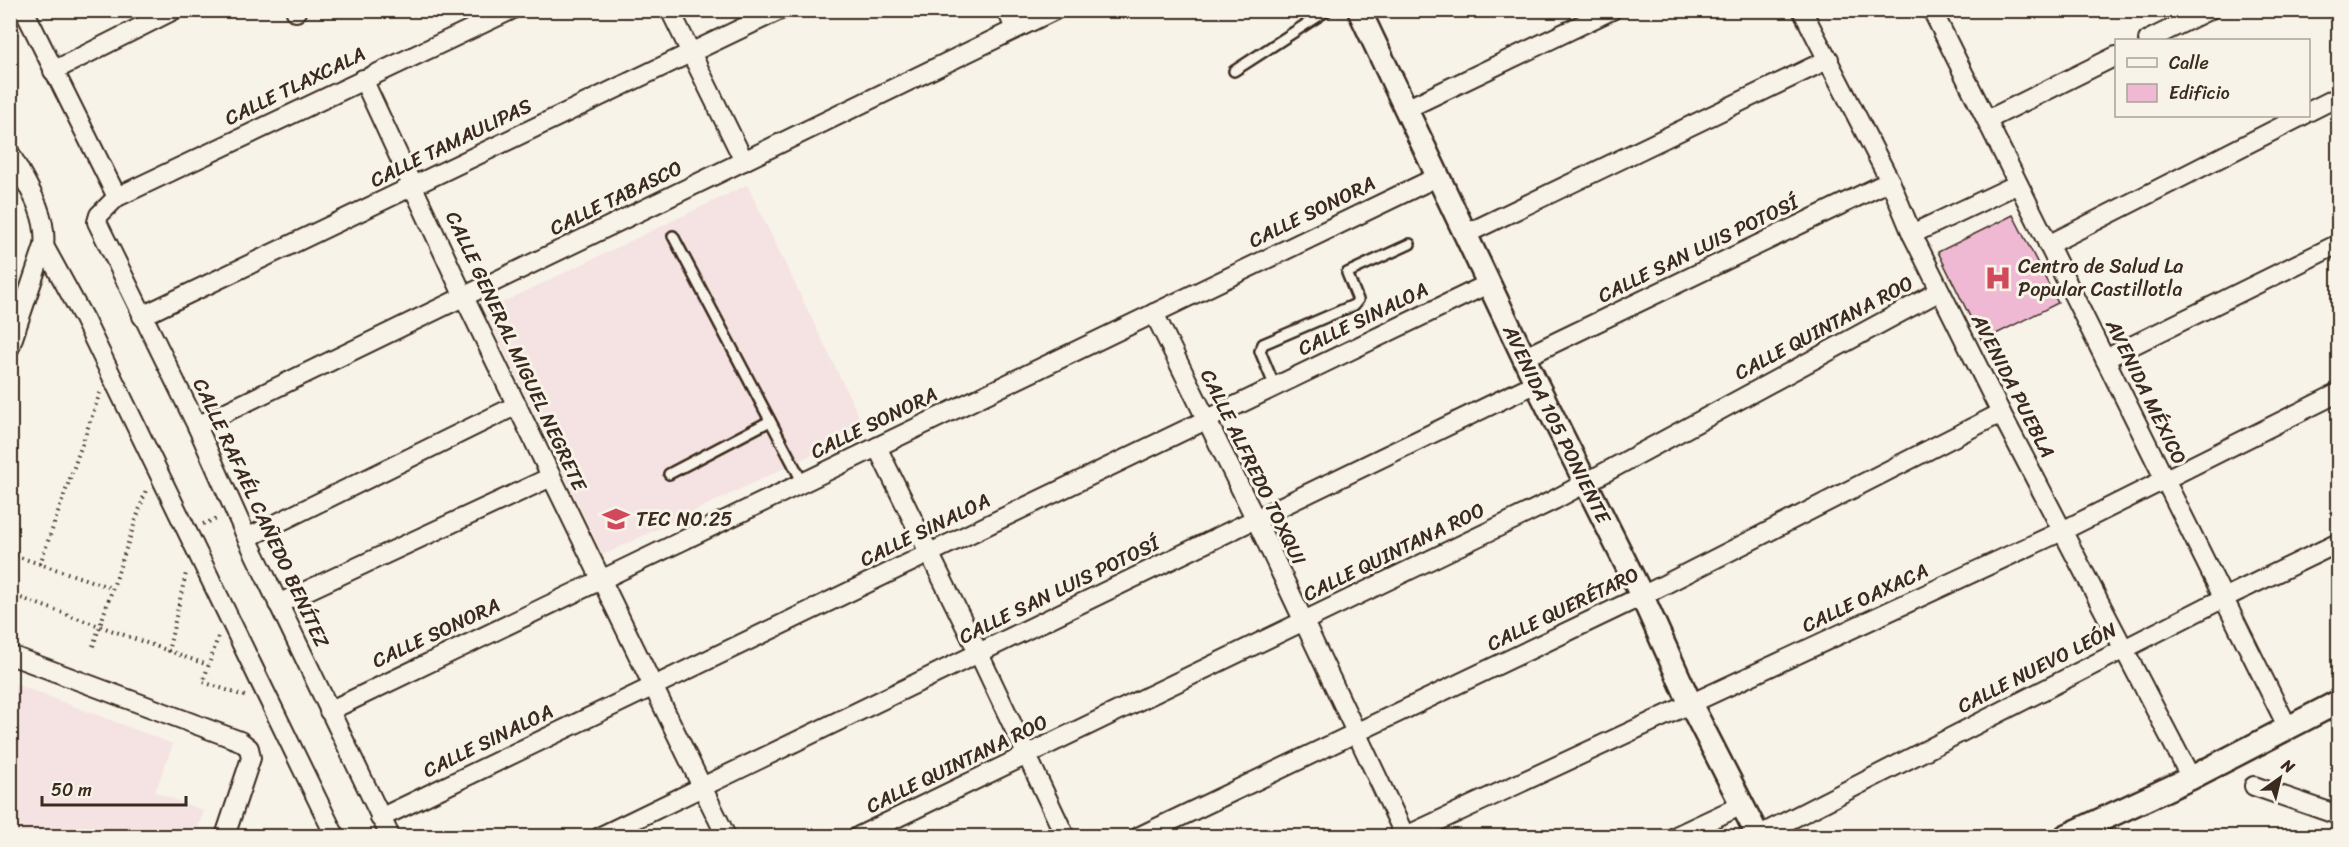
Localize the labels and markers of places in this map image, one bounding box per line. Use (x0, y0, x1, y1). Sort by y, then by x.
place label: Centro de Salud La Popular Castillotla (2018, 249, 2183, 307)
hospital icon: Centro de Salud La Popular Castillotla (1983, 263, 2013, 293)
place label: TEC N0.25 (636, 502, 732, 537)
school or university icon: TEC N0.25 (601, 504, 631, 534)

